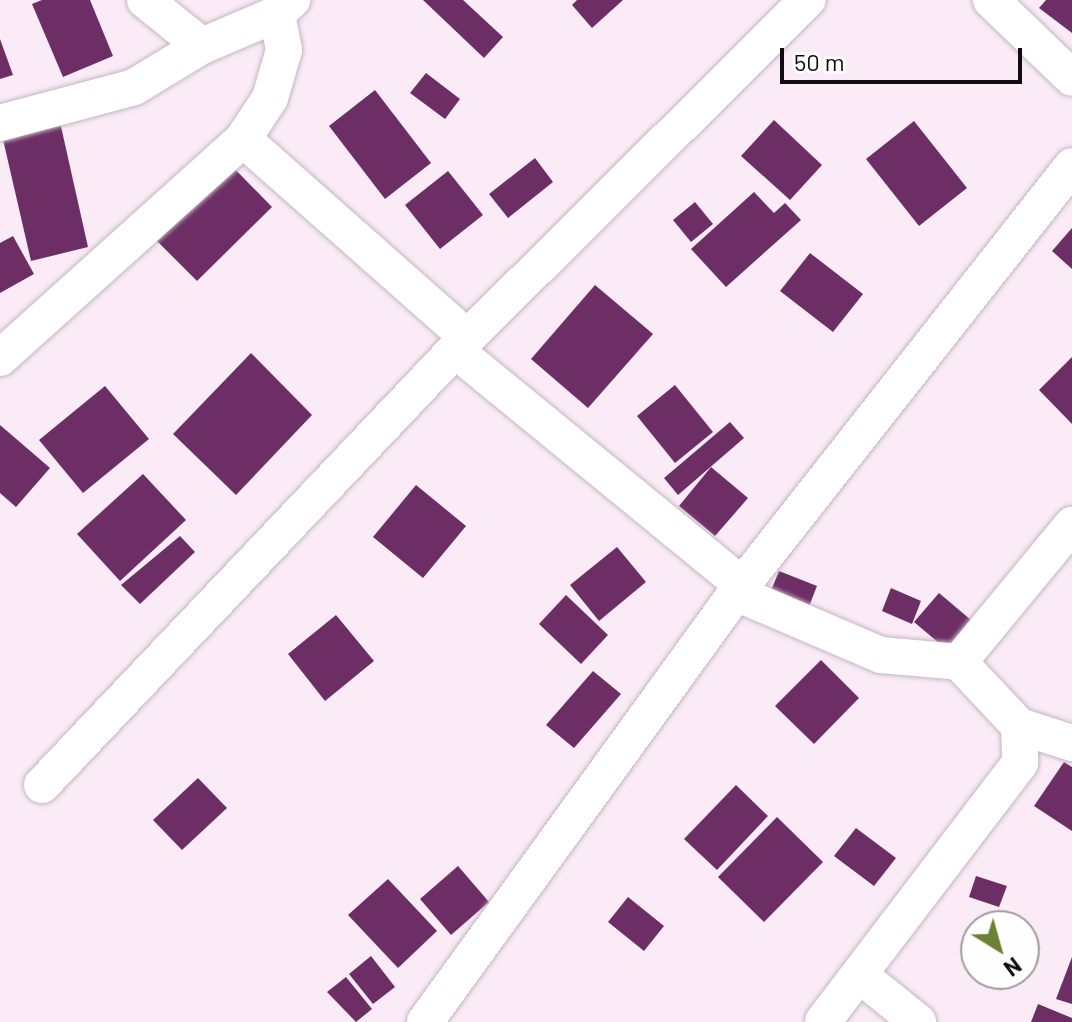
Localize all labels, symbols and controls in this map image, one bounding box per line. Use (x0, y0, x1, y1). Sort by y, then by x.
scale bar (784, 32, 1026, 82)
text: 50 m (794, 47, 845, 76)
north arrow (960, 910, 1040, 990)
text: N (1000, 953, 1027, 982)

